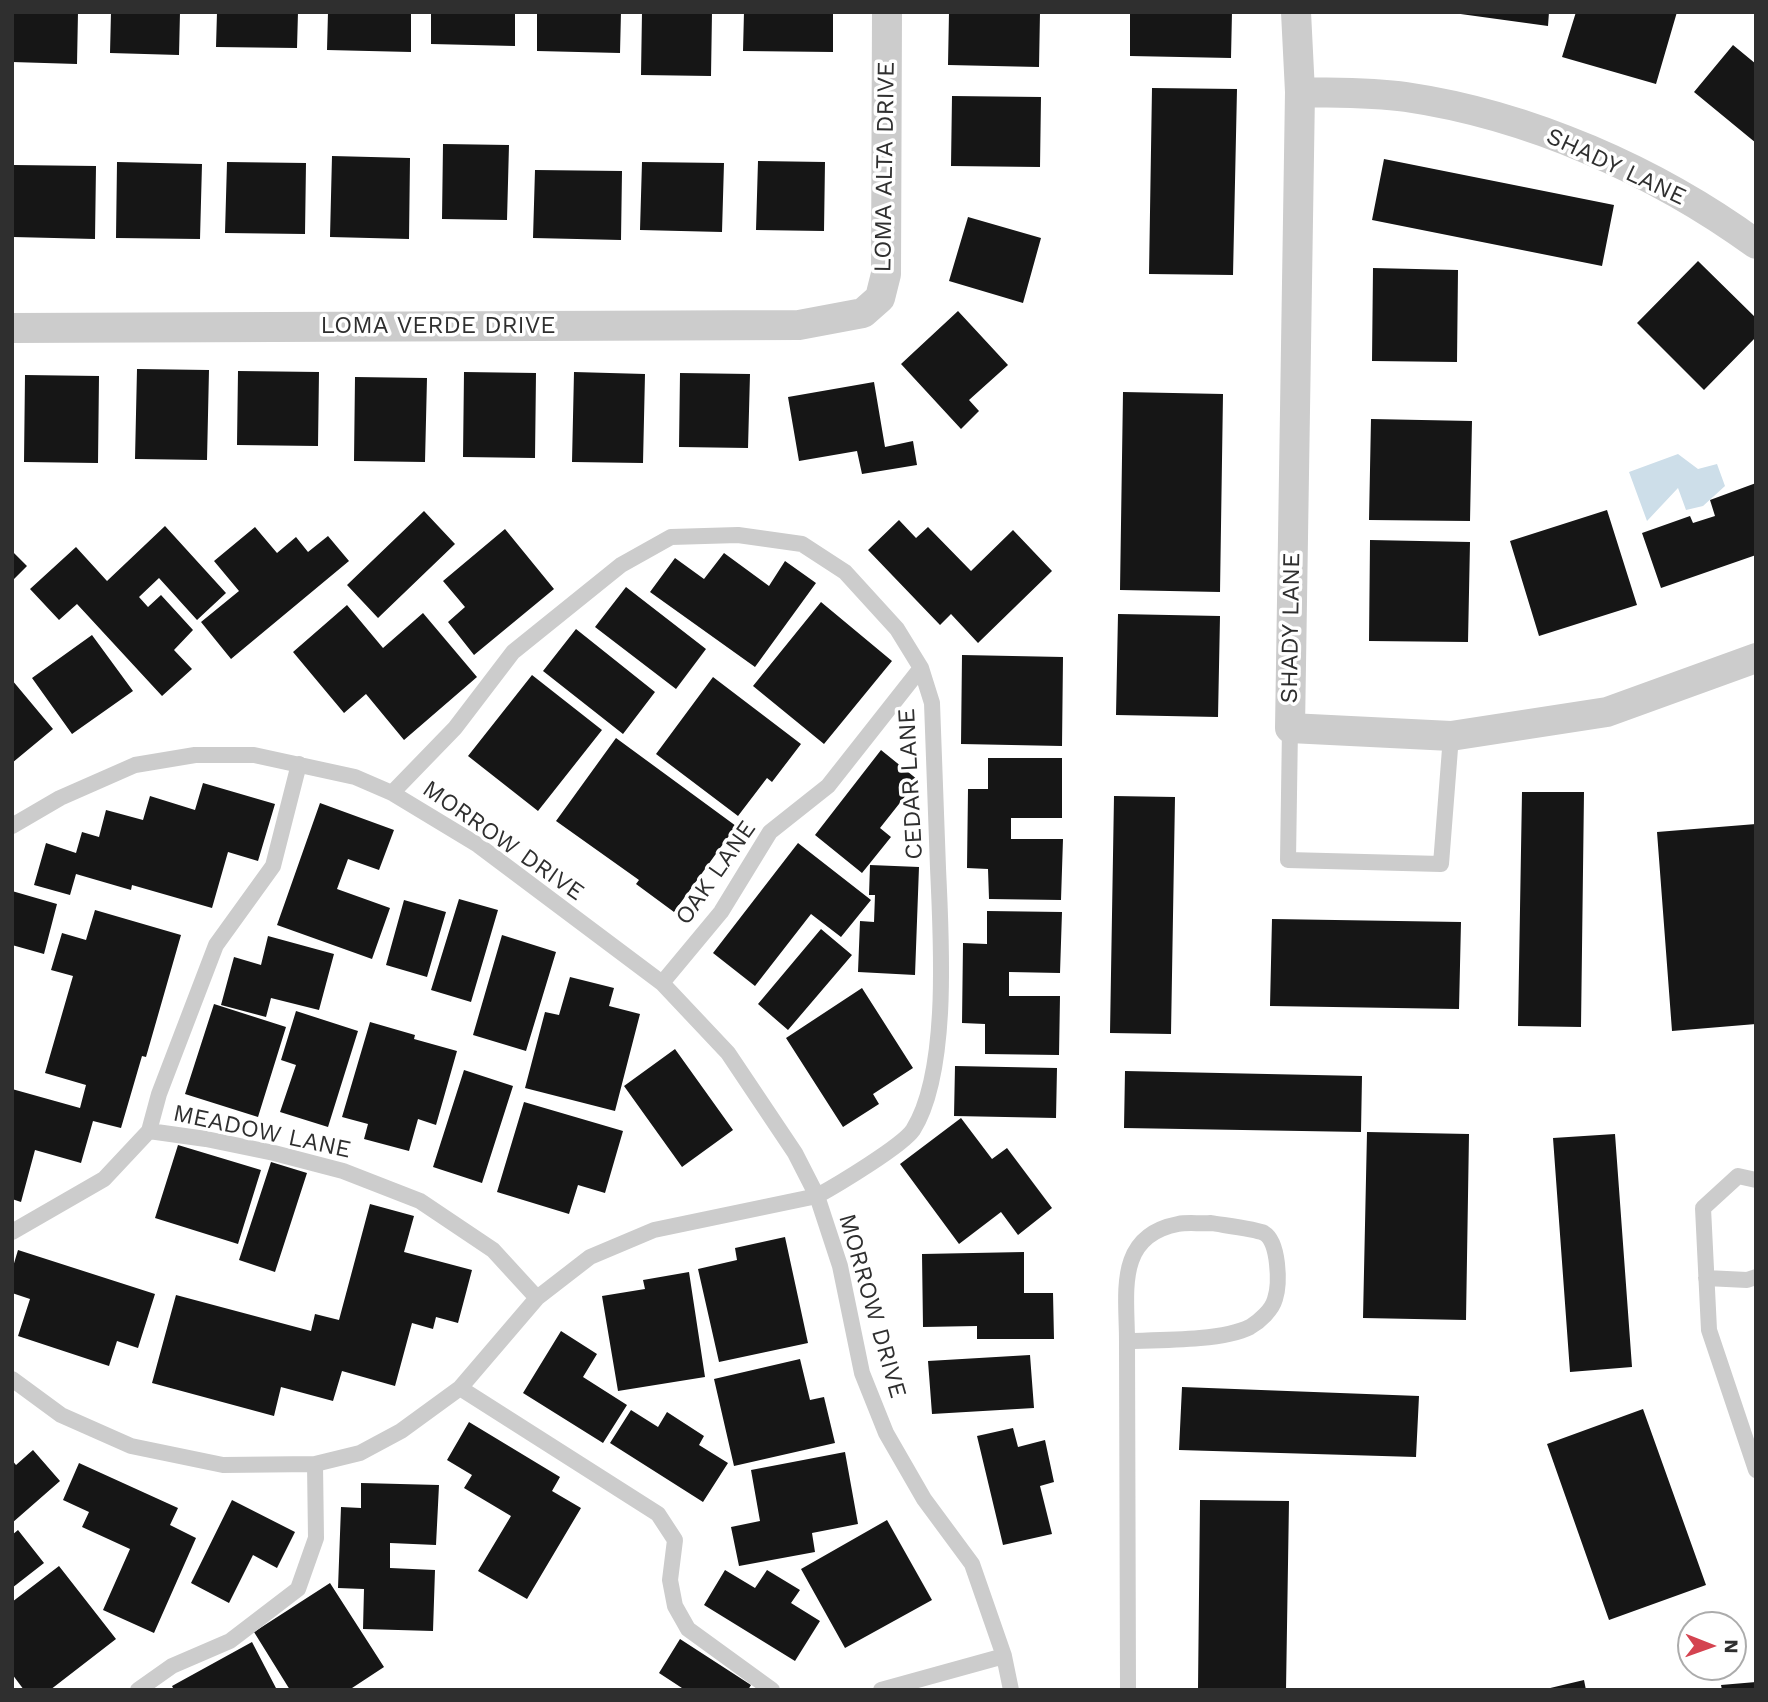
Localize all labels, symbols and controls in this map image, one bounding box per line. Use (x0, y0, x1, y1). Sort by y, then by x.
street label: LOMA ALTA DRIVE (869, 61, 901, 273)
street label: SHADY LANE (1542, 122, 1690, 212)
street label: LOMA VERDE DRIVE (320, 312, 556, 340)
street label: SHADY LANE (1275, 552, 1307, 704)
street label: CEDAR LANE (893, 708, 929, 860)
street label: MORROW DRIVE (417, 775, 589, 907)
street label: OAK LANE (670, 815, 762, 931)
street label: MEADOW LANE (170, 1099, 354, 1165)
street label: MORROW DRIVE (832, 1210, 912, 1402)
north arrow (1677, 1611, 1747, 1681)
text: N (1720, 1639, 1743, 1654)

